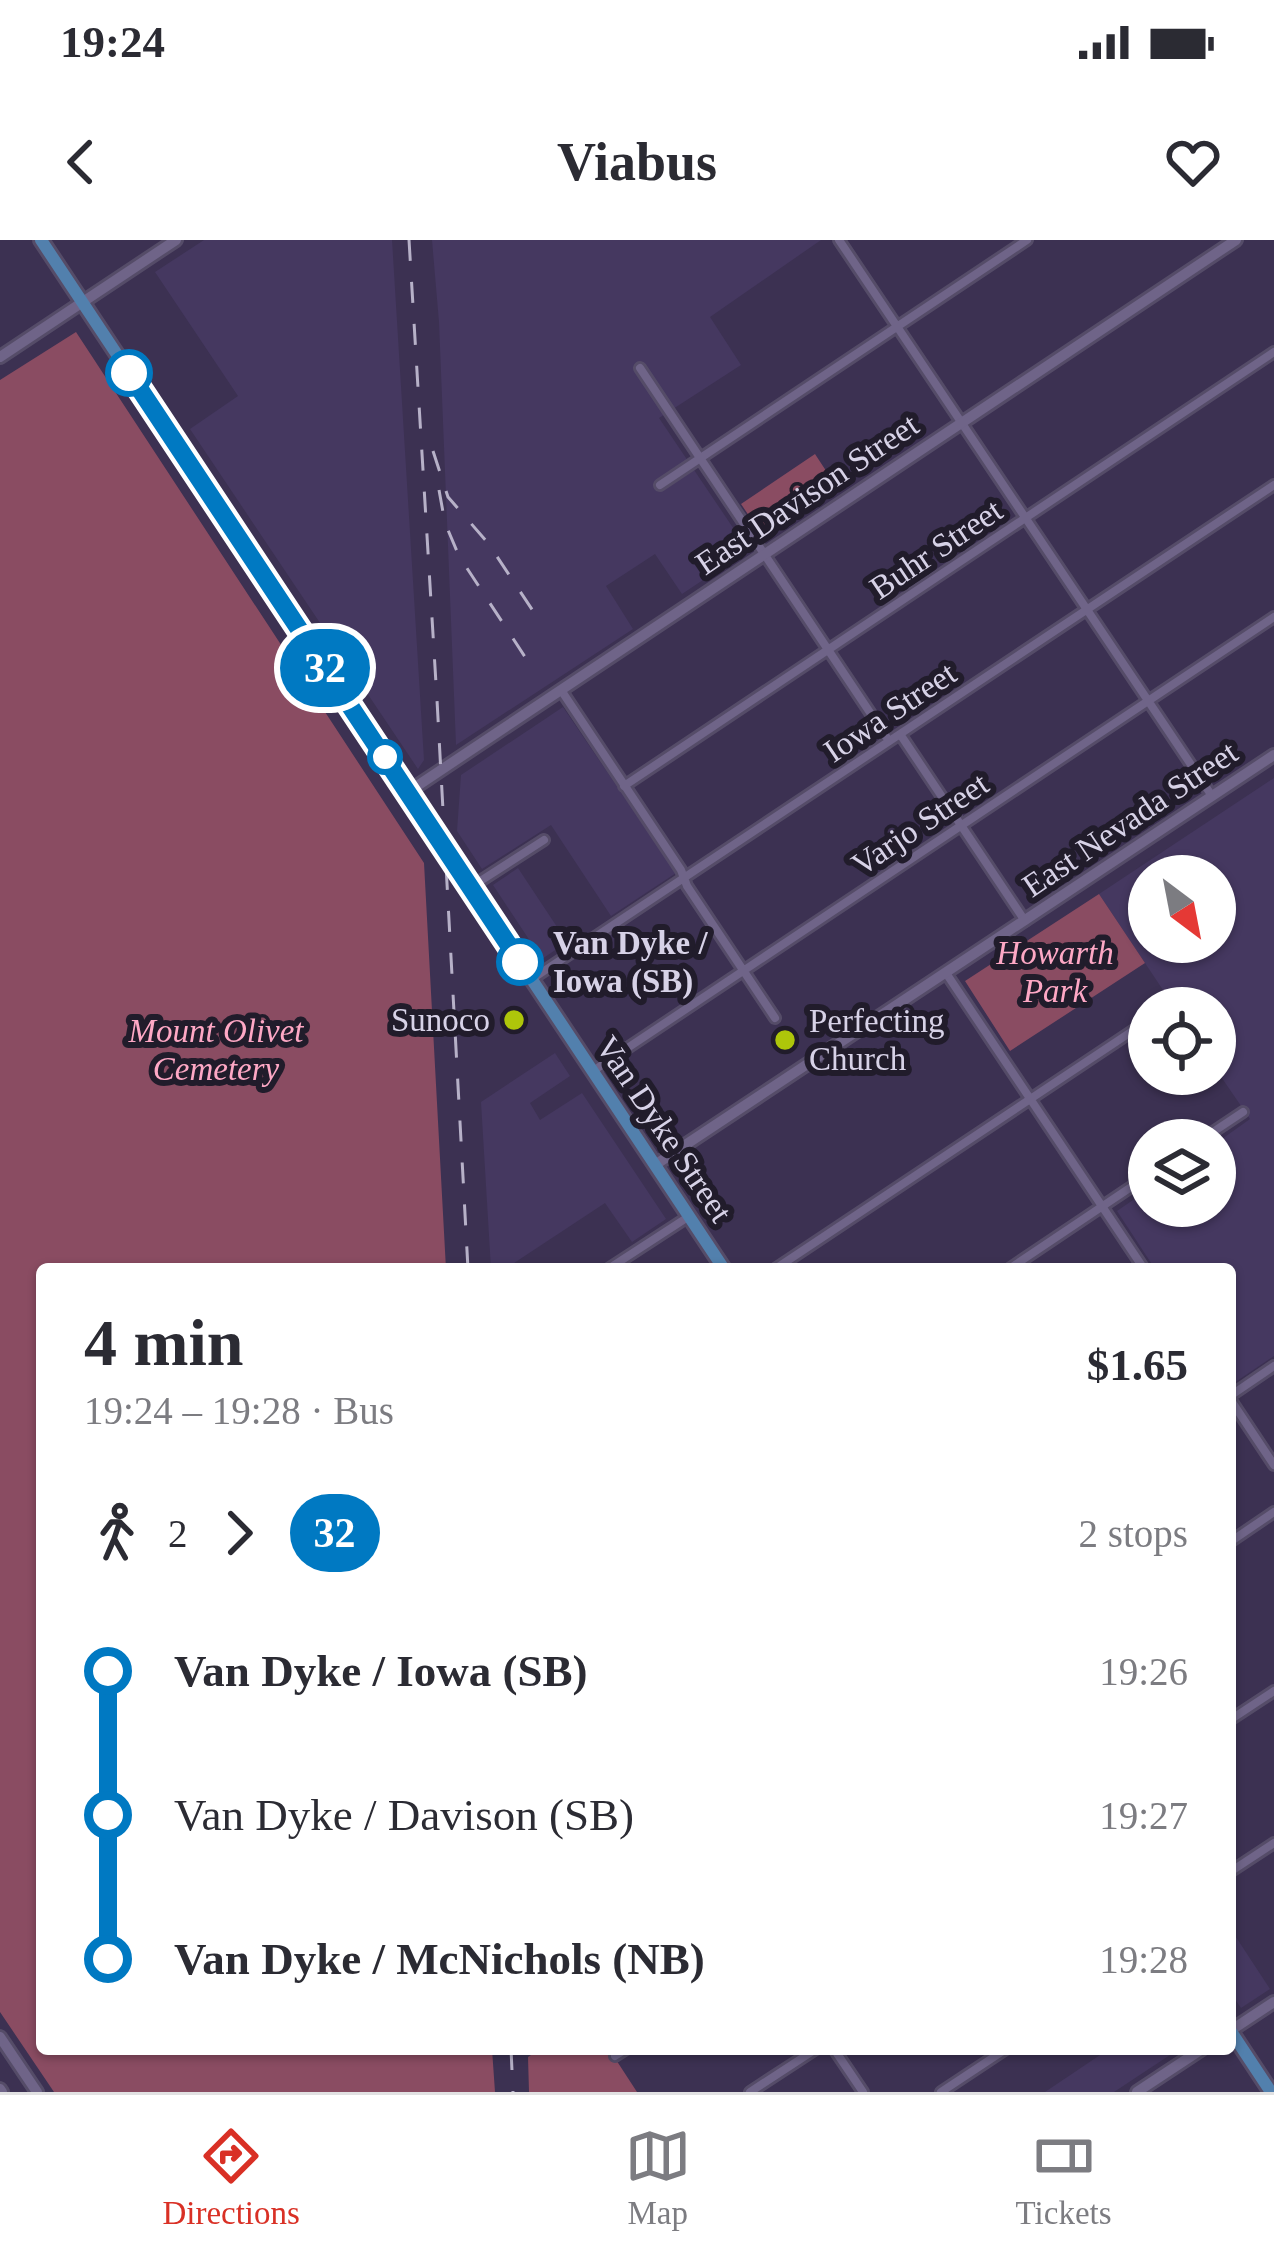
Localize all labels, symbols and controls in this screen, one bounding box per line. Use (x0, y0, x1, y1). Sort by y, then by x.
text: 19:24 (60, 17, 165, 67)
icon: back (48, 129, 114, 195)
icon: heart (1160, 129, 1226, 195)
text: Viabus (557, 132, 717, 192)
unlabelled marker (107, 351, 151, 395)
street label: East Davison Street (689, 406, 925, 582)
street label: Buhr Street (863, 492, 1009, 606)
line badge: 32 (271, 629, 379, 707)
text: 32 (304, 645, 346, 691)
street label: Iowa Street (817, 655, 963, 769)
street label: East Nevada Street (1016, 734, 1244, 904)
unlabelled marker (369, 741, 401, 773)
street label: Varjo Street (845, 765, 995, 883)
north arrow (1128, 855, 1236, 963)
map controls (1128, 855, 1236, 1227)
place label: Van Dyke / Iowa (SB) (553, 925, 708, 1000)
park label: Howarth Park (995, 935, 1114, 1009)
marker: Van Dyke / Iowa (SB) (498, 940, 542, 984)
button: locate (1128, 987, 1236, 1095)
place label: Sunoco (391, 1002, 490, 1038)
place label: Perfecting Church (809, 1003, 945, 1077)
marker: Sunoco (501, 1007, 527, 1033)
park label: Mount Olivet Cemetery (127, 1013, 304, 1087)
marker: Perfecting Church (772, 1027, 798, 1053)
street label: Van Dyke Street (589, 1029, 739, 1229)
button: layers (1128, 1119, 1236, 1227)
text: 4 min (84, 1306, 244, 1379)
text: $1.65 (1087, 1340, 1188, 1390)
text: 19:24 – 19:28 · Bus (84, 1389, 394, 1432)
icon: walk (84, 1500, 150, 1566)
icon: forward (206, 1500, 272, 1566)
text: 32 (314, 1510, 356, 1556)
text: 2 (168, 1512, 188, 1555)
text: 2 stops (1079, 1512, 1188, 1555)
text: Van Dyke / Iowa (SB) (174, 1646, 587, 1696)
text: 19:26 (1099, 1650, 1188, 1693)
text: Van Dyke / Davison (SB) (174, 1790, 634, 1840)
text: 19:27 (1099, 1794, 1188, 1837)
text: Van Dyke / McNichols (NB) (174, 1934, 705, 1984)
text: 19:28 (1099, 1938, 1188, 1981)
tab: Directions (162, 2123, 300, 2232)
tab: Map (625, 2123, 691, 2232)
tab: Tickets (1016, 2123, 1112, 2232)

